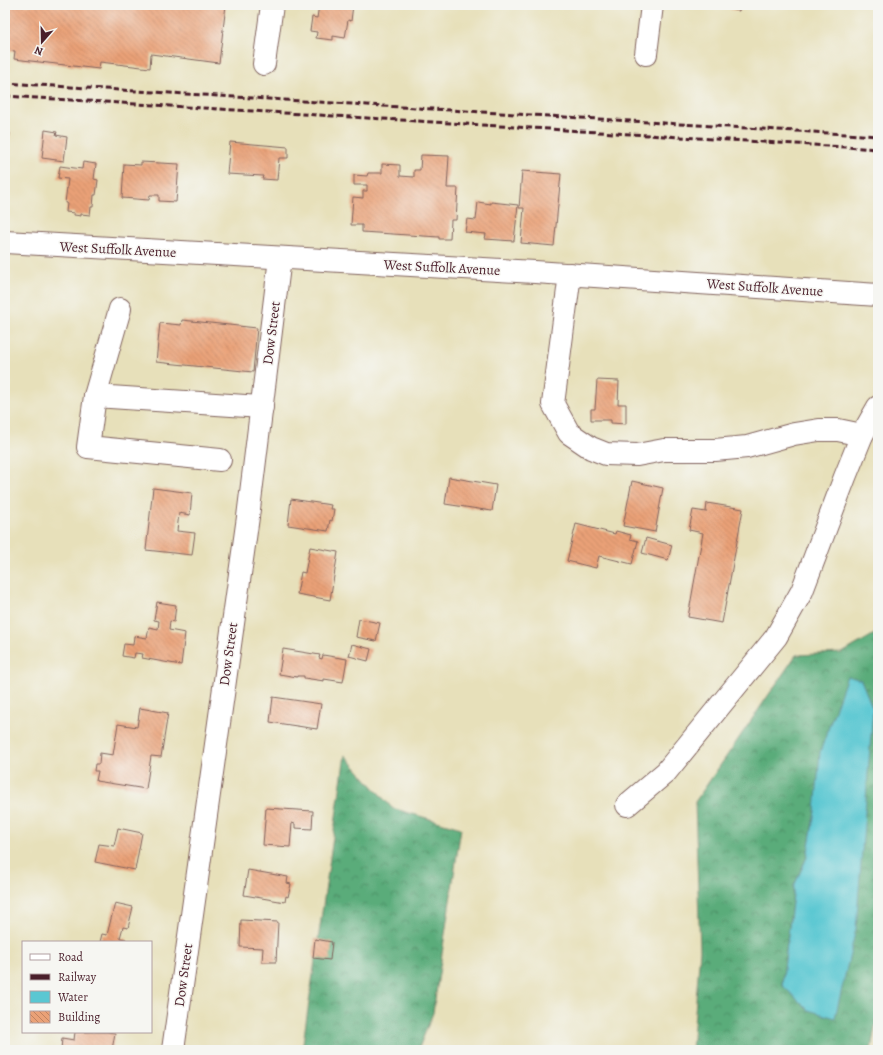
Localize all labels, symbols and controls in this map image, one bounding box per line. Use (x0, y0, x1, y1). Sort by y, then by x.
north arrow (22, 22, 62, 62)
text: N (32, 43, 45, 59)
street label: West Suffolk Avenue (58, 237, 177, 262)
street label: West Suffolk Avenue (382, 255, 501, 280)
street label: West Suffolk Avenue (705, 274, 824, 301)
street label: Dow Street (258, 300, 285, 366)
street label: Dow Street (215, 621, 242, 687)
legend (22, 941, 152, 1033)
street label: Dow Street (170, 942, 197, 1008)
text: Road (58, 949, 84, 965)
text: Railway (58, 969, 97, 985)
text: Water (57, 989, 88, 1005)
text: Building (58, 1009, 100, 1025)

